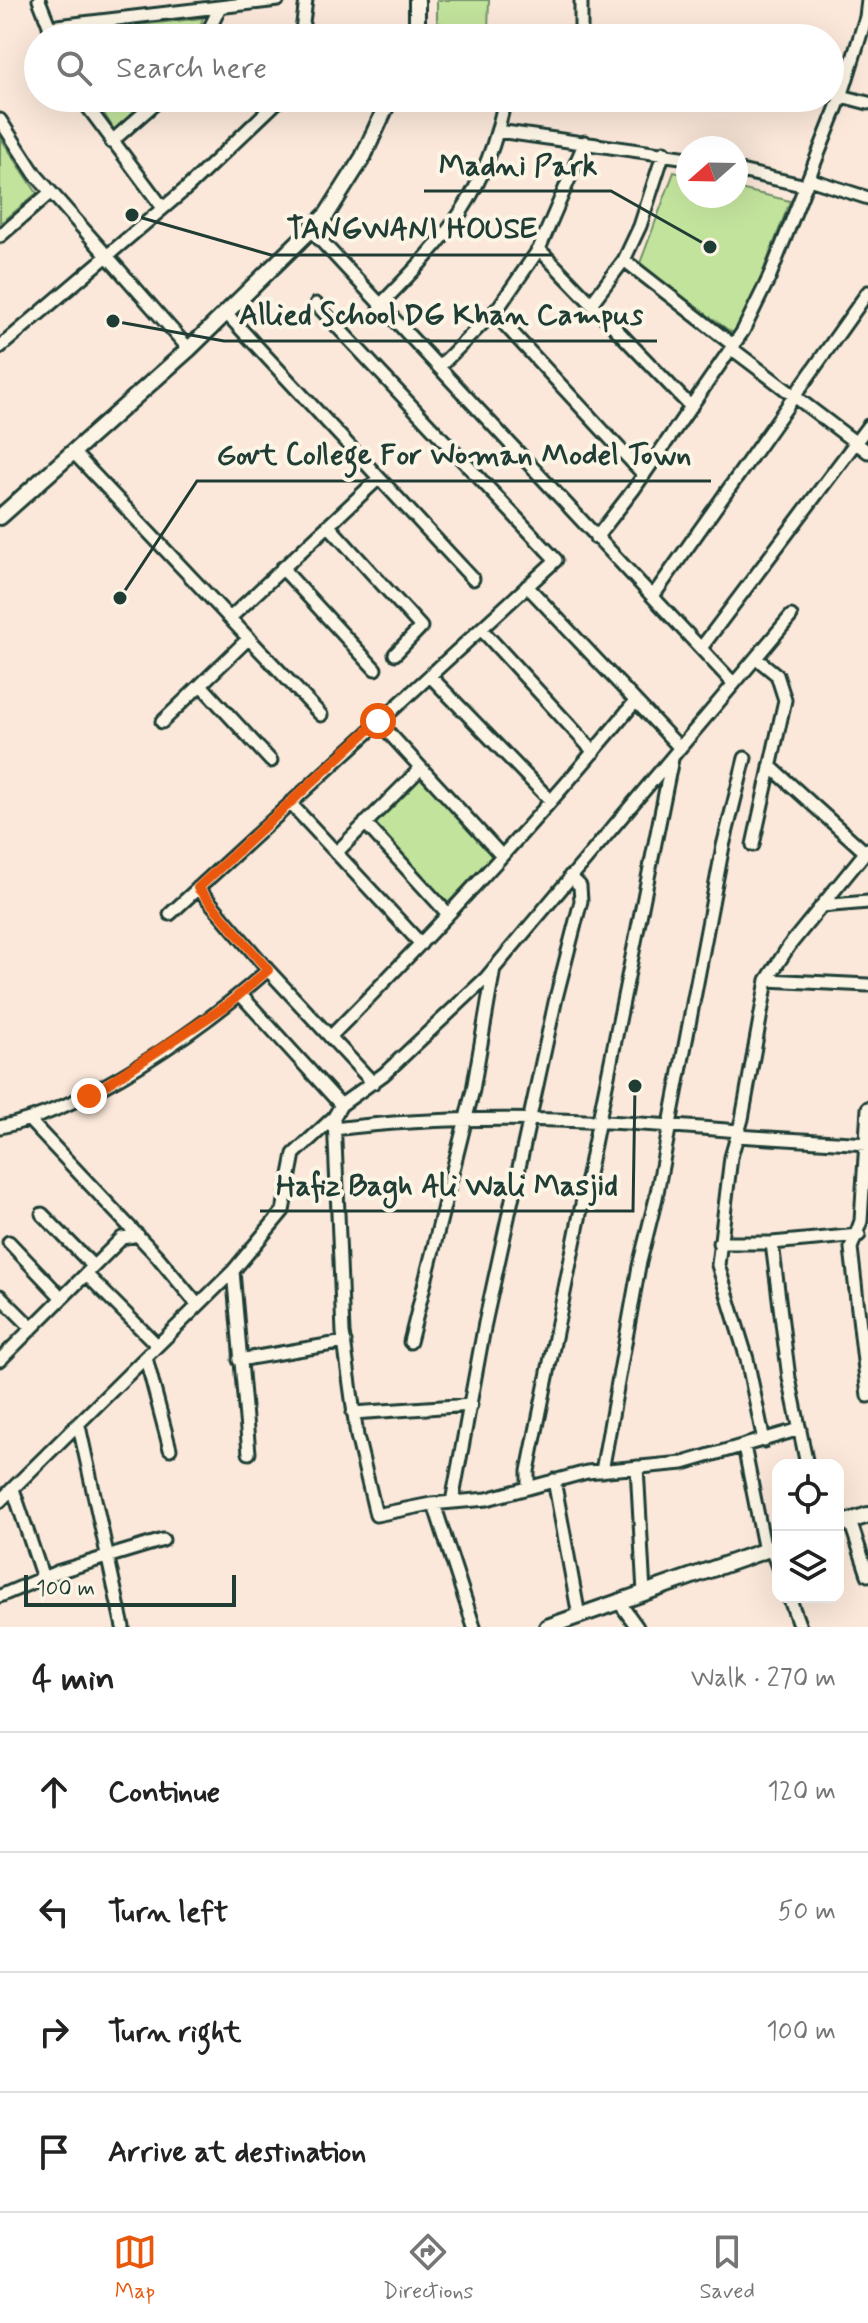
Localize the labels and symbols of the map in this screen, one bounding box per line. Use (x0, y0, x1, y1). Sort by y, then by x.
north arrow (676, 136, 748, 208)
callout: Madni Park (424, 137, 611, 191)
text: Madni Park (439, 147, 597, 186)
callout: TANGWANI HOUSE (271, 201, 552, 255)
text: TANGWANI HOUSE (287, 210, 537, 249)
callout: Allied School DG Khan Campus (224, 287, 657, 341)
text: Allied School DG Khan Campus (239, 296, 644, 335)
callout: Govt College For Woman Model Town (197, 427, 711, 481)
text: Govt College For Woman Model Town (217, 436, 691, 479)
route start (360, 703, 396, 739)
route end (71, 1078, 107, 1114)
callout: Hafiz Bagh Ali Wali Masjid (260, 1157, 633, 1211)
text: Hafiz Bagh Ali Wali Masjid (276, 1167, 618, 1209)
scale bar (24, 1571, 236, 1607)

